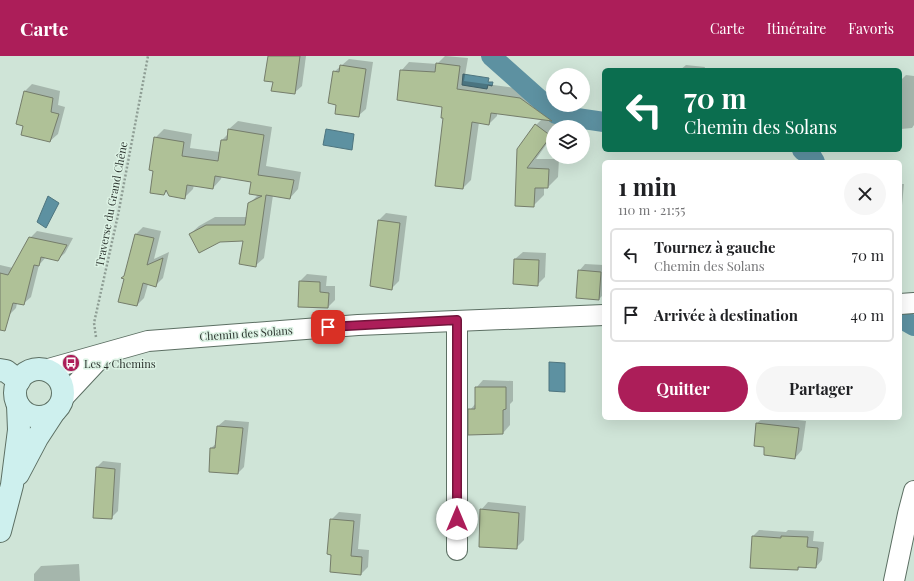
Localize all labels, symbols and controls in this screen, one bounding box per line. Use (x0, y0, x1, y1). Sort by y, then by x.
text: Carte (20, 15, 68, 41)
text: Carte (710, 19, 745, 38)
text: Itinéraire (767, 19, 826, 38)
text: Favoris (848, 19, 894, 38)
map controls (546, 68, 590, 164)
button: search (546, 68, 590, 112)
text: 70 m (684, 79, 747, 116)
icon: left (618, 84, 670, 136)
text: Chemin des Solans (684, 115, 837, 139)
button: layers (546, 120, 590, 164)
street label: Traverse du Grand Chêne (92, 140, 131, 268)
text: 1 min (618, 170, 677, 202)
button: close (844, 173, 886, 215)
text: 110 m · 21:55 (618, 201, 685, 218)
text: Tournez à gauche (654, 237, 776, 257)
icon: left (620, 244, 642, 266)
text: 70 m (852, 245, 884, 265)
text: Chemin des Solans (654, 257, 764, 274)
icon: arrive (620, 304, 642, 326)
text: Arrivée à destination (654, 305, 798, 325)
text: 40 m (851, 305, 884, 325)
pin (311, 310, 345, 344)
icon: arrive (317, 316, 339, 338)
street label: Chemin des Solans (199, 322, 293, 344)
bus stop icon: Les 4 Chemins (61, 353, 81, 373)
place label: Les 4 Chemins (84, 356, 156, 371)
button: Quitter (618, 366, 748, 412)
button: Partager (756, 366, 886, 412)
position arrow (436, 498, 478, 540)

